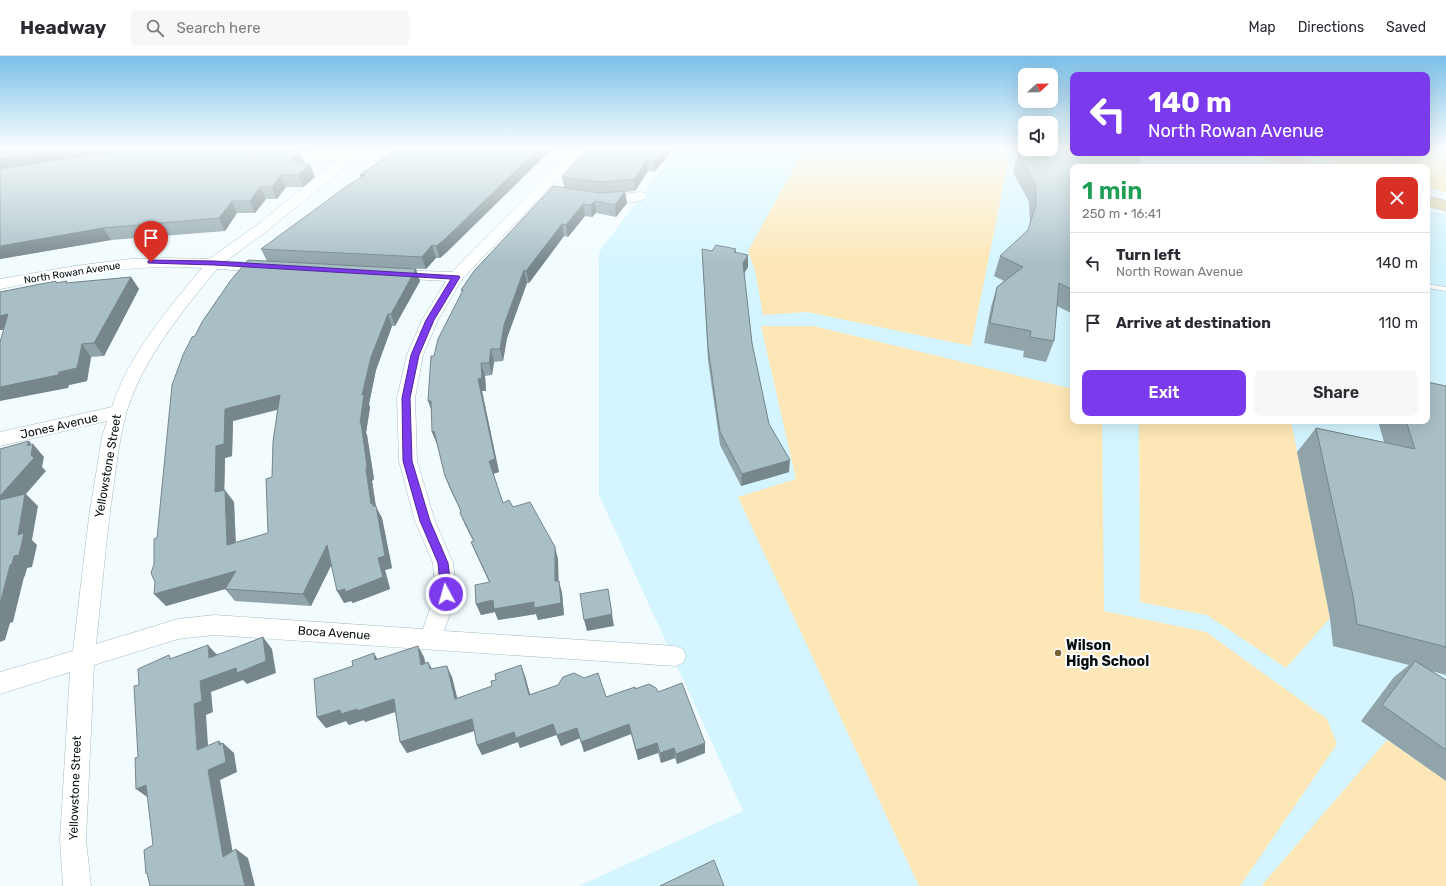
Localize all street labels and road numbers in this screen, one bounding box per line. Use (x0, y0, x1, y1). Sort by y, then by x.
street label: North Rowan Avenue (23, 259, 122, 287)
street label: Jones Avenue (19, 410, 99, 442)
street label: Yellowstone Street (92, 413, 124, 519)
street label: Boca Avenue (297, 623, 371, 643)
street label: Yellowstone Street (66, 735, 84, 841)

